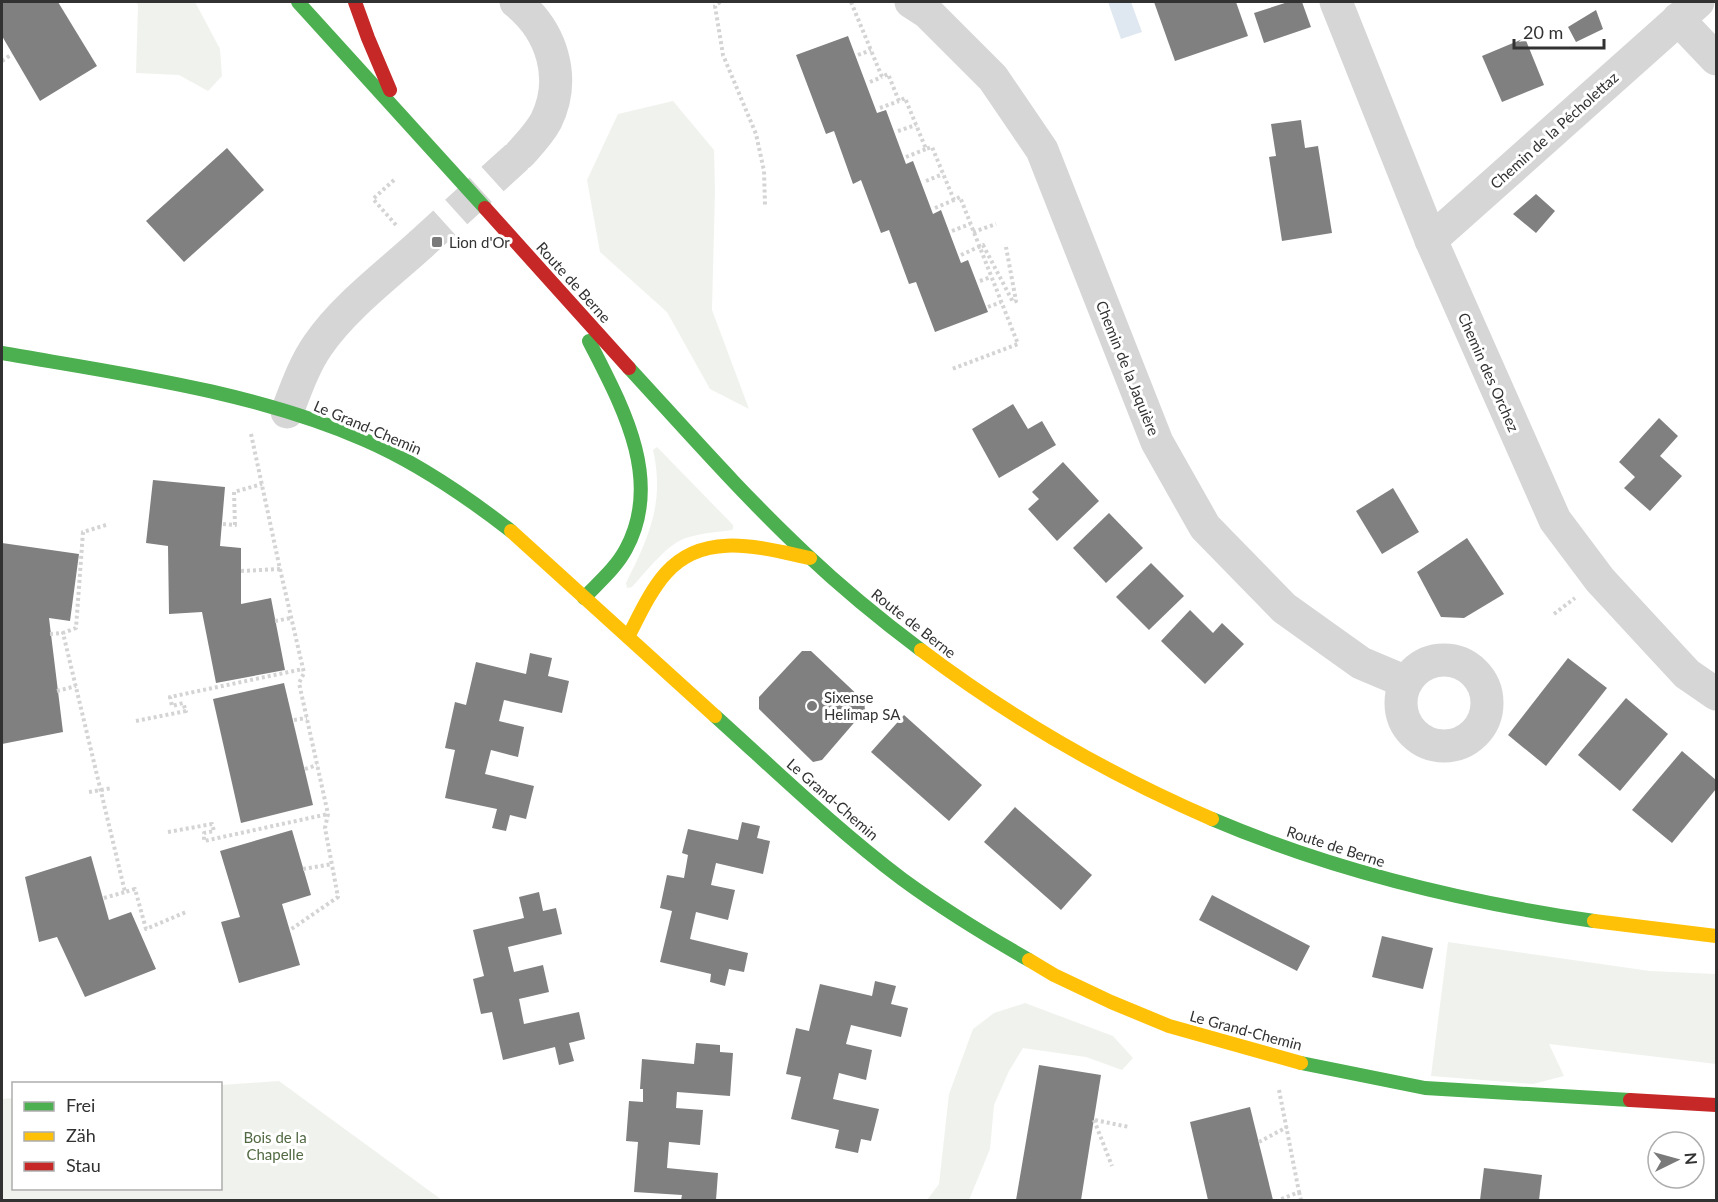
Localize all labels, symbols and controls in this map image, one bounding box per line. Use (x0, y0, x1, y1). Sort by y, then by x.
scale bar (1514, 12, 1604, 50)
text: 20 m (1523, 21, 1563, 43)
street label: Chemin de la Pécholettaz (1486, 68, 1622, 192)
place label: Lion d'Or (449, 233, 510, 251)
marker: Lion d'Or (430, 235, 444, 249)
street label: Route de Berne (533, 238, 615, 326)
street label: Chemin de la Jaquière (1093, 298, 1163, 438)
street label: Chemin des Orchez (1455, 310, 1523, 434)
street label: Le Grand-Chemin (311, 396, 425, 458)
street label: Route de Berne (868, 584, 960, 662)
place label: Sixense Helimap SA (824, 688, 901, 723)
marker: Sixense Helimap SA (805, 699, 819, 713)
street label: Le Grand-Chemin (784, 754, 882, 844)
street label: Route de Berne (1285, 822, 1387, 870)
street label: Le Grand-Chemin (1188, 1006, 1304, 1054)
legend (12, 1082, 222, 1190)
text: Frei (66, 1094, 95, 1116)
text: Zäh (66, 1124, 96, 1146)
park label: Bois de la Chapelle (243, 1128, 307, 1163)
north arrow (1646, 1130, 1706, 1190)
text: N (1681, 1152, 1701, 1166)
text: Stau (66, 1154, 101, 1176)

